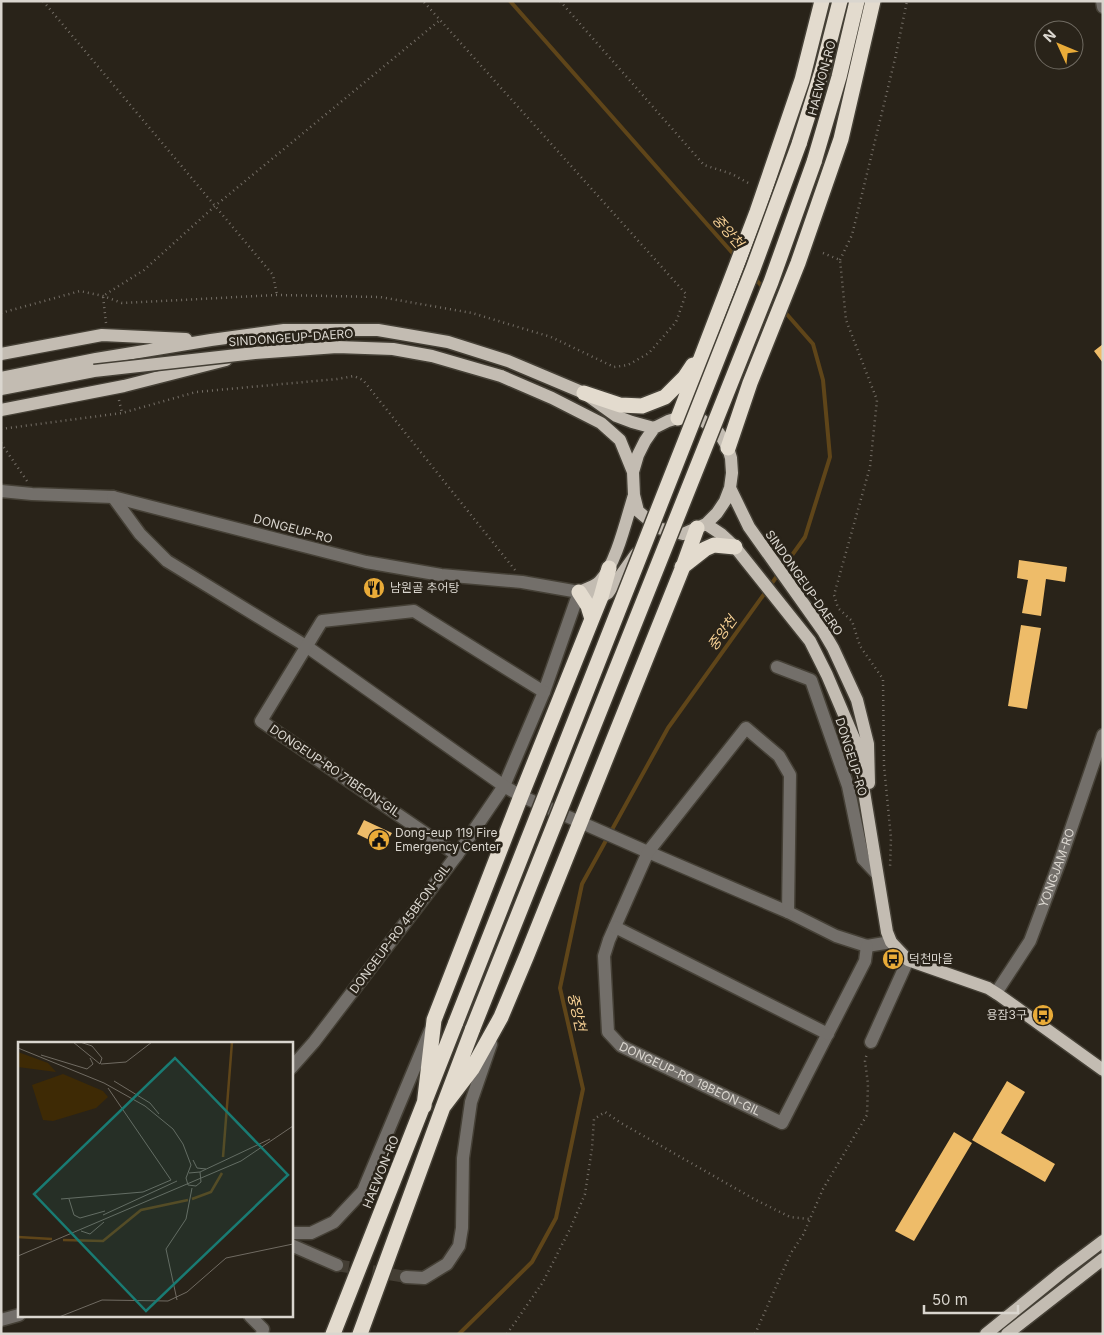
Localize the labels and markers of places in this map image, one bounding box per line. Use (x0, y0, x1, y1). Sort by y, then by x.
restaurant icon: 남원골 추어탕 (362, 576, 386, 600)
place label: 남원골 추어탕 (390, 580, 460, 595)
place label: Dong-eup 119 Fire Emergency Center (395, 825, 501, 854)
public building icon: Dong-eup 119 Fire Emergency Center (367, 828, 391, 852)
bus stop icon: 덕천마을 (881, 947, 905, 971)
place label: 덕천마을 (909, 951, 953, 966)
bus stop icon: 용잠3구 (1031, 1003, 1055, 1027)
place label: 용잠3구 (986, 1007, 1027, 1022)

